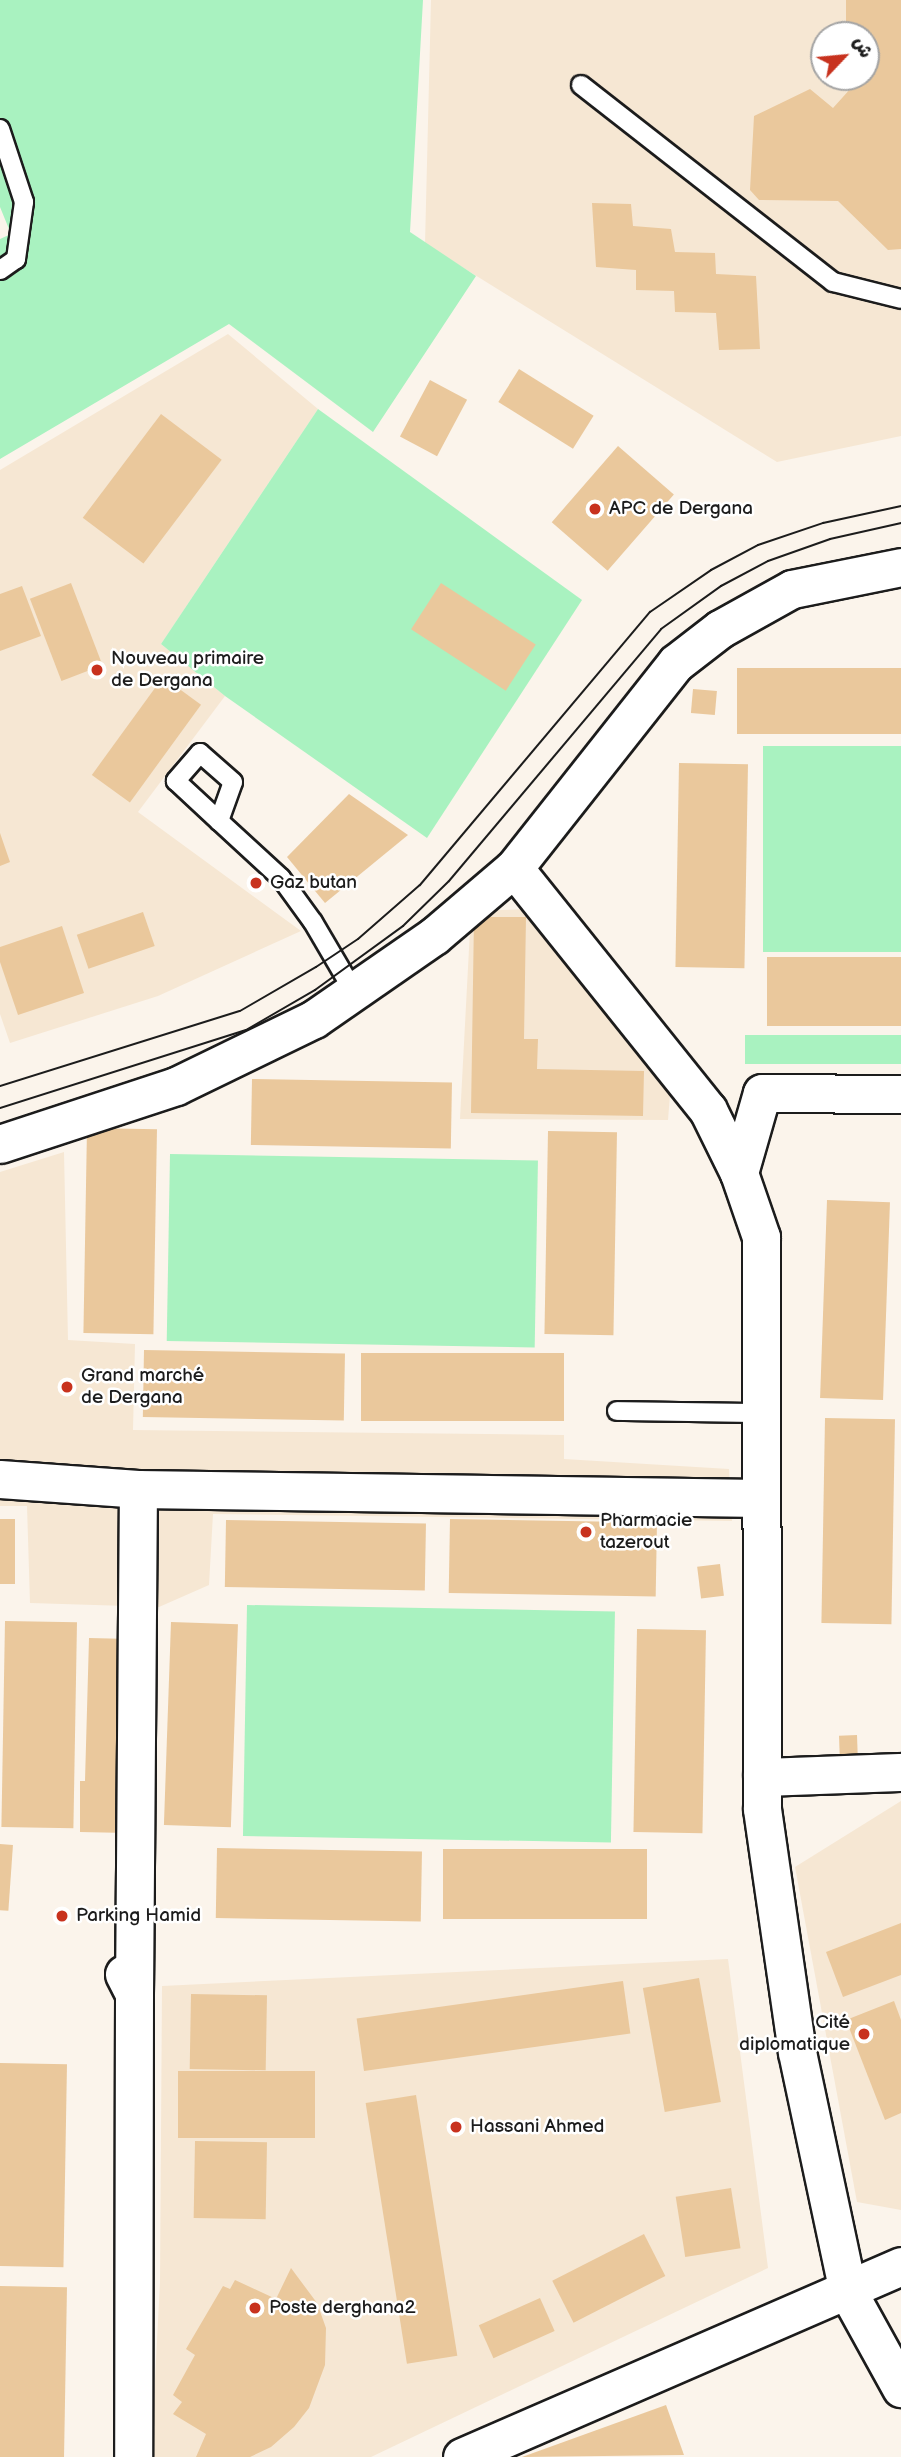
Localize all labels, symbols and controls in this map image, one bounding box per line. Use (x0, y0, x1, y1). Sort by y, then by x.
north arrow (810, 21, 880, 91)
text: ش (848, 33, 877, 62)
place label: APC de Dergana (609, 498, 753, 520)
marker: APC de Dergana (587, 501, 603, 517)
place label: Nouveau primaire de Dergana (111, 648, 264, 692)
marker: Nouveau primaire de Dergana (89, 662, 105, 678)
place label: Gaz butan (270, 872, 357, 894)
marker: Gaz butan (248, 875, 264, 891)
place label: Grand marché de Dergana (81, 1365, 204, 1409)
marker: Grand marché de Dergana (59, 1379, 75, 1395)
place label: Pharmacie tazerout (600, 1510, 692, 1554)
marker: Pharmacie tazerout (578, 1524, 594, 1540)
place label: Parking Hamid (76, 1905, 201, 1927)
marker: Parking Hamid (54, 1908, 70, 1924)
place label: Cité diplomatique (739, 2012, 850, 2056)
marker: Cité diplomatique (856, 2026, 872, 2042)
place label: Hassani Ahmed (470, 2116, 604, 2138)
marker: Hassani Ahmed (448, 2119, 464, 2135)
place label: Poste derghana2 (269, 2297, 416, 2319)
marker: Poste derghana2 (247, 2300, 263, 2316)

